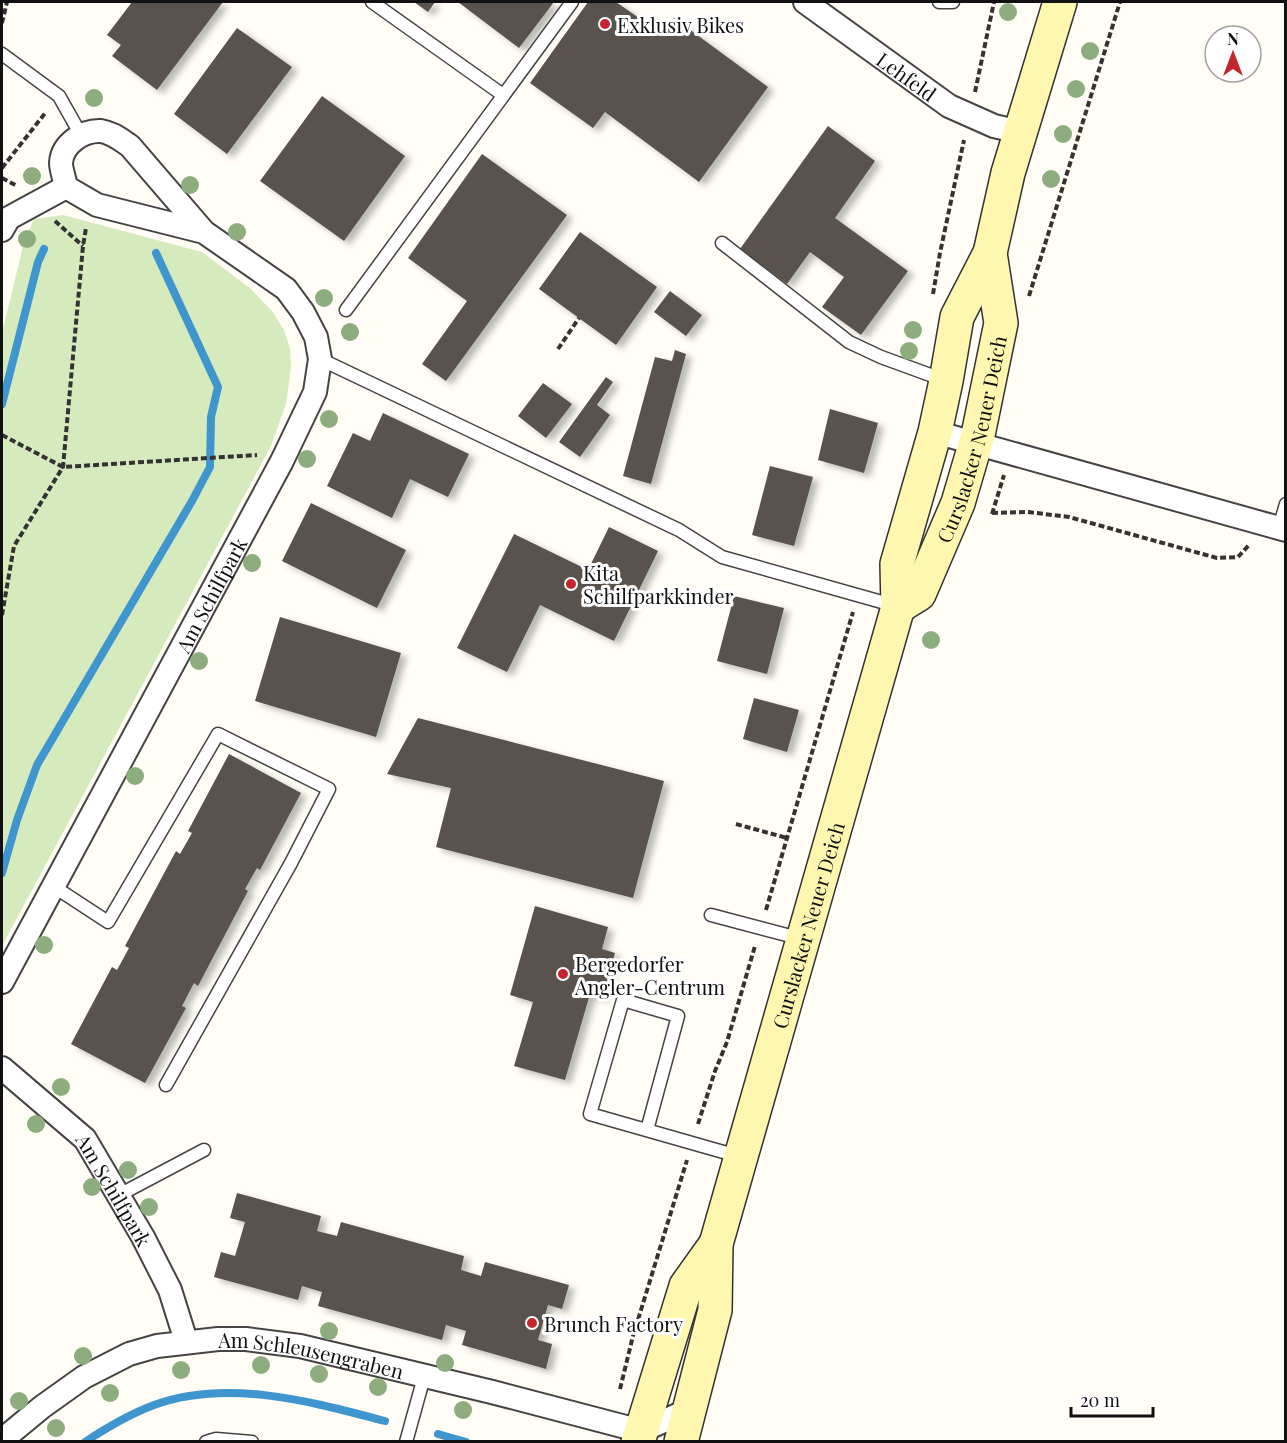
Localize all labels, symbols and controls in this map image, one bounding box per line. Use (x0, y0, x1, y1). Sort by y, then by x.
place label: Exklusiv Bikes (617, 11, 744, 38)
marker: Exklusiv Bikes (598, 17, 612, 31)
north arrow (1203, 24, 1263, 84)
text: N (1227, 28, 1239, 49)
street label: Lehfeld (872, 45, 943, 107)
street label: Curslacker Neuer Deich (929, 333, 1012, 547)
street label: Am Schilfpark (168, 532, 252, 658)
place label: Kita Schilfparkkinder (583, 559, 734, 609)
marker: Kita Schilfparkkinder (564, 577, 578, 591)
street label: Curslacker Neuer Deich (765, 818, 850, 1032)
place label: Bergedorfer Angler-Centrum (574, 950, 725, 1000)
marker: Bergedorfer Angler-Centrum (556, 967, 570, 981)
street label: Am Schilfpark (70, 1127, 159, 1251)
place label: Brunch Factory (544, 1310, 683, 1337)
marker: Brunch Factory (525, 1316, 539, 1330)
street label: Am Schleusengraben (217, 1326, 407, 1384)
scale bar (1071, 1380, 1154, 1418)
text: 20 m (1080, 1388, 1120, 1412)

